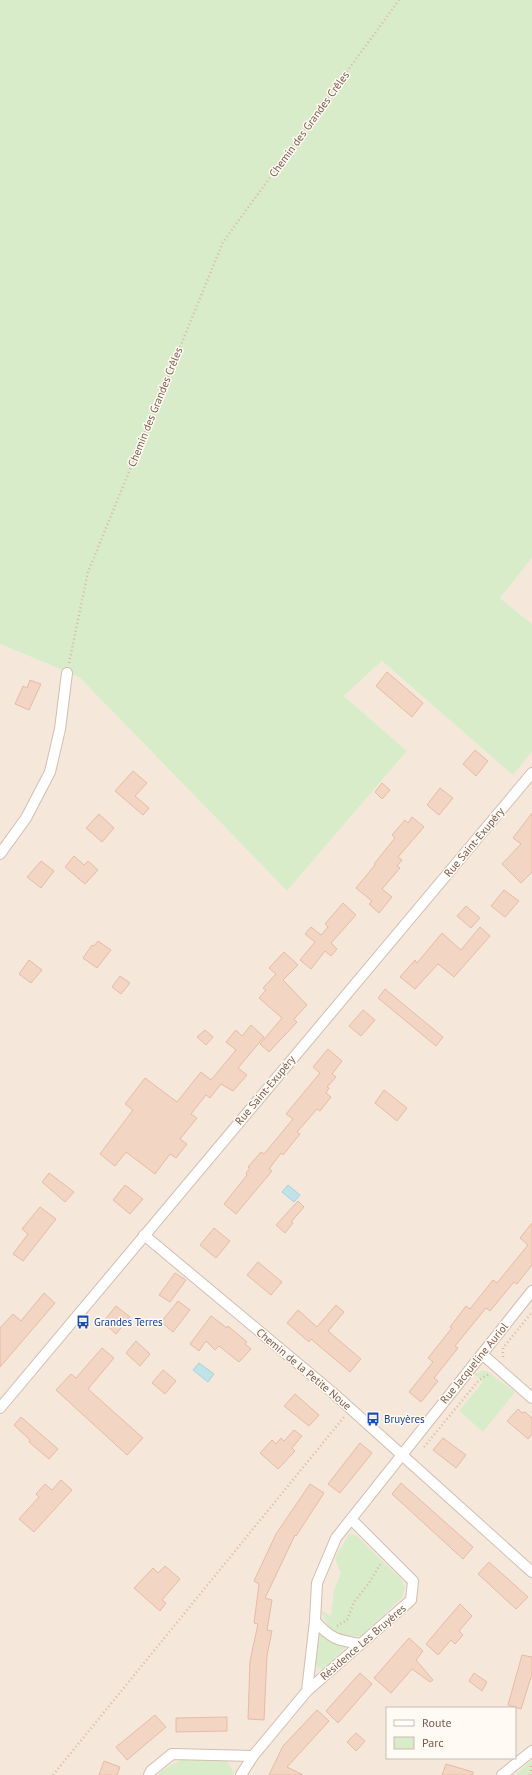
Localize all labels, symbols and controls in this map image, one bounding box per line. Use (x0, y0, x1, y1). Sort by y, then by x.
street label: Chemin des Grandes Crêles (266, 68, 352, 180)
street label: Chemin des Grandes Crêles (125, 345, 186, 469)
street label: Rue Saint-Exupéry (441, 804, 508, 880)
street label: Rue Saint-Exupéry (232, 1052, 299, 1128)
bus stop icon: Grandes Terres (75, 1314, 91, 1330)
place label: Grandes Terres (94, 1315, 163, 1329)
street label: Rue Jacqueline Auriol (437, 1319, 511, 1406)
street label: Chemin de la Petite Noue (254, 1325, 355, 1413)
bus stop icon: Bruyères (365, 1411, 381, 1427)
place label: Bruyères (384, 1412, 425, 1426)
street label: Résidence Les Bruyères (317, 1601, 409, 1683)
legend (386, 1707, 516, 1759)
text: Route (422, 1715, 452, 1730)
text: Parc (422, 1735, 444, 1750)

